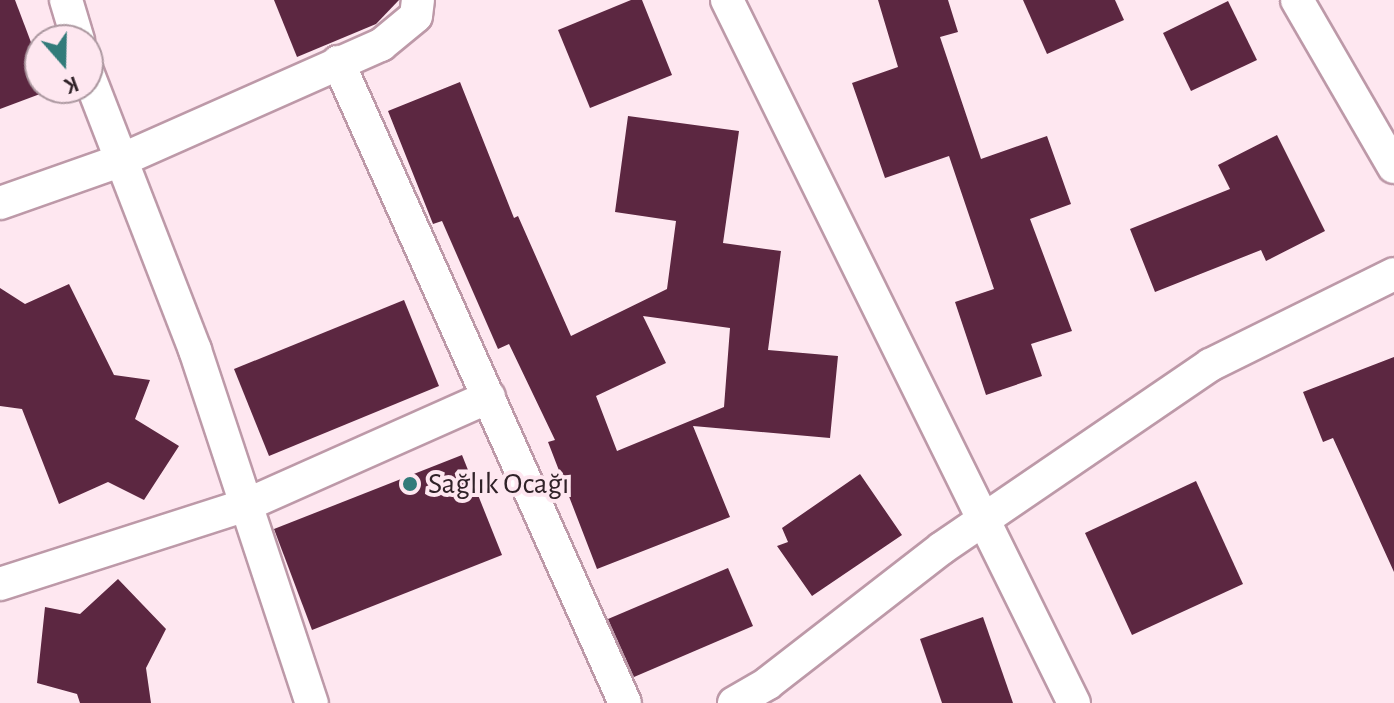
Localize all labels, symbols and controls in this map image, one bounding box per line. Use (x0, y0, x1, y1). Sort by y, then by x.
north arrow (24, 24, 104, 104)
text: K (62, 72, 81, 97)
place label: Sağlık Ocağı (428, 466, 569, 502)
marker: Sağlık Ocağı (399, 473, 421, 495)

